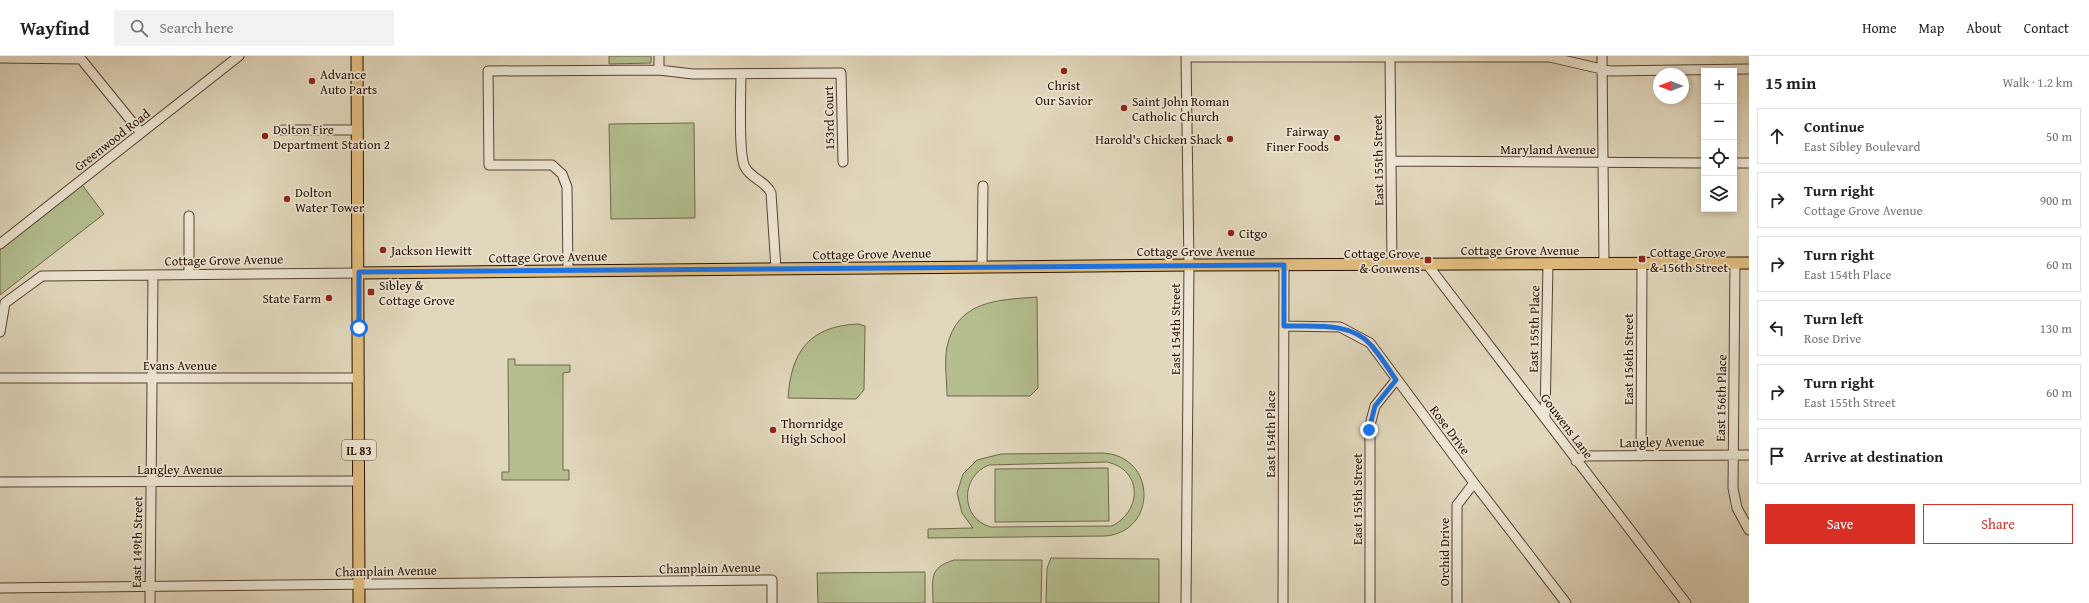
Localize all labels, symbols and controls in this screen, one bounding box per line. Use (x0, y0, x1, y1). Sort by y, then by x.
search box (114, 10, 394, 46)
text: Wayfind (20, 14, 90, 42)
icon: search (128, 17, 150, 39)
text: Search here (160, 17, 234, 38)
text: Home (1862, 18, 1897, 38)
text: Map (1919, 18, 1944, 38)
text: About (1966, 18, 2002, 38)
text: Contact (2024, 18, 2069, 38)
place label: Advance Auto Parts (320, 65, 377, 99)
marker: Christ Our Savior (1059, 66, 1069, 76)
north arrow (1653, 68, 1689, 104)
map controls (1701, 68, 1737, 212)
button: + (1701, 68, 1737, 104)
text: 15 min (1765, 70, 1816, 95)
text: Walk · 1.2 km (2002, 73, 2073, 92)
marker: Advance Auto Parts (307, 76, 317, 86)
place label: Christ Our Savior (1035, 76, 1093, 110)
street label: 153rd Court (819, 85, 839, 150)
place label: Saint John Roman Catholic Church (1132, 92, 1230, 126)
marker: Saint John Roman Catholic Church (1119, 103, 1129, 113)
street label: Greenwood Road (70, 104, 154, 176)
button: − (1701, 104, 1737, 140)
street label: East 155th Street (1368, 114, 1388, 206)
text: Continue (1804, 116, 1865, 137)
place label: Dolton Fire Department Station 2 (273, 120, 390, 154)
place label: Fairway Finer Foods (1266, 122, 1330, 156)
icon: ahead (1766, 125, 1788, 147)
text: 50 m (2046, 127, 2072, 146)
place label: Harold's Chicken Shack (1095, 130, 1222, 149)
marker: Dolton Fire Department Station 2 (260, 131, 270, 141)
marker: Fairway Finer Foods (1332, 133, 1342, 143)
marker: Harold's Chicken Shack (1225, 134, 1235, 144)
text: East Sibley Boulevard (1804, 137, 1920, 156)
street label: Maryland Avenue (1500, 140, 1596, 159)
button: locate (1701, 140, 1737, 176)
button: layers (1701, 176, 1737, 212)
text: Turn right (1804, 180, 1875, 201)
place label: Dolton Water Tower (295, 183, 365, 217)
icon: right (1766, 189, 1788, 211)
text: 900 m (2040, 191, 2072, 210)
marker: Dolton Water Tower (282, 194, 292, 204)
text: Cottage Grove Avenue (1804, 201, 1923, 220)
place label: Citgo (1239, 224, 1268, 243)
marker: Citgo (1226, 228, 1236, 238)
place label: Jackson Hewitt (389, 241, 473, 260)
street label: Cottage Grove Avenue (1461, 241, 1579, 260)
street label: Cottage Grove Avenue (1137, 242, 1255, 261)
street label: Cottage Grove Avenue (812, 243, 932, 265)
place label: Cottage Grove & 156th Street (1650, 243, 1728, 277)
place label: Cottage Grove & Gouwens (1344, 244, 1420, 278)
text: Turn right (1804, 244, 1875, 265)
marker: Jackson Hewitt (378, 245, 388, 255)
street label: Cottage Grove Avenue (488, 246, 608, 268)
street label: Cottage Grove Avenue (164, 249, 284, 271)
icon: right (1766, 253, 1788, 275)
marker: Cottage Grove & 156th Street (1637, 254, 1647, 264)
marker: Cottage Grove & Gouwens (1423, 255, 1433, 265)
text: 60 m (2046, 255, 2072, 274)
text: East 154th Place (1804, 265, 1892, 284)
place label: Sibley & Cottage Grove (379, 276, 455, 310)
street label: East 154th Street (1166, 283, 1185, 375)
street label: East 155th Place (1524, 285, 1544, 373)
marker: Sibley & Cottage Grove (366, 287, 376, 297)
place label: State Farm (262, 289, 321, 308)
marker: State Farm (324, 293, 334, 303)
text: Turn left (1804, 308, 1863, 329)
street label: East 156th Street (1619, 313, 1638, 405)
icon: left (1766, 317, 1788, 339)
route start (350, 319, 368, 337)
text: 130 m (2040, 319, 2072, 338)
text: Rose Drive (1804, 329, 1861, 348)
street label: East 156th Place (1711, 354, 1731, 442)
street label: Evans Avenue (143, 356, 217, 375)
text: Turn right (1804, 372, 1875, 393)
icon: right (1766, 381, 1788, 403)
text: 60 m (2046, 383, 2072, 402)
street label: Gouwens Lane (1536, 389, 1598, 463)
street label: East 154th Place (1261, 390, 1280, 478)
text: East 155th Street (1804, 393, 1896, 412)
street label: Rose Drive (1425, 401, 1475, 459)
place label: Thornridge High School (781, 414, 846, 448)
route end (1360, 421, 1378, 439)
marker: Thornridge High School (768, 425, 778, 435)
street label: Langley Avenue (1619, 432, 1705, 452)
road number: IL 83 (342, 440, 376, 460)
icon: arrive (1766, 445, 1788, 467)
text: Arrive at destination (1804, 446, 1943, 467)
street label: East 155th Street (1348, 453, 1367, 545)
street label: Langley Avenue (137, 460, 223, 479)
street label: East 149th Street (127, 496, 147, 588)
button: Save (1765, 504, 1915, 544)
button: Share (1923, 504, 2073, 544)
street label: Orchid Drive (1435, 518, 1454, 586)
street label: Champlain Avenue (659, 558, 761, 578)
street label: Champlain Avenue (335, 561, 437, 581)

